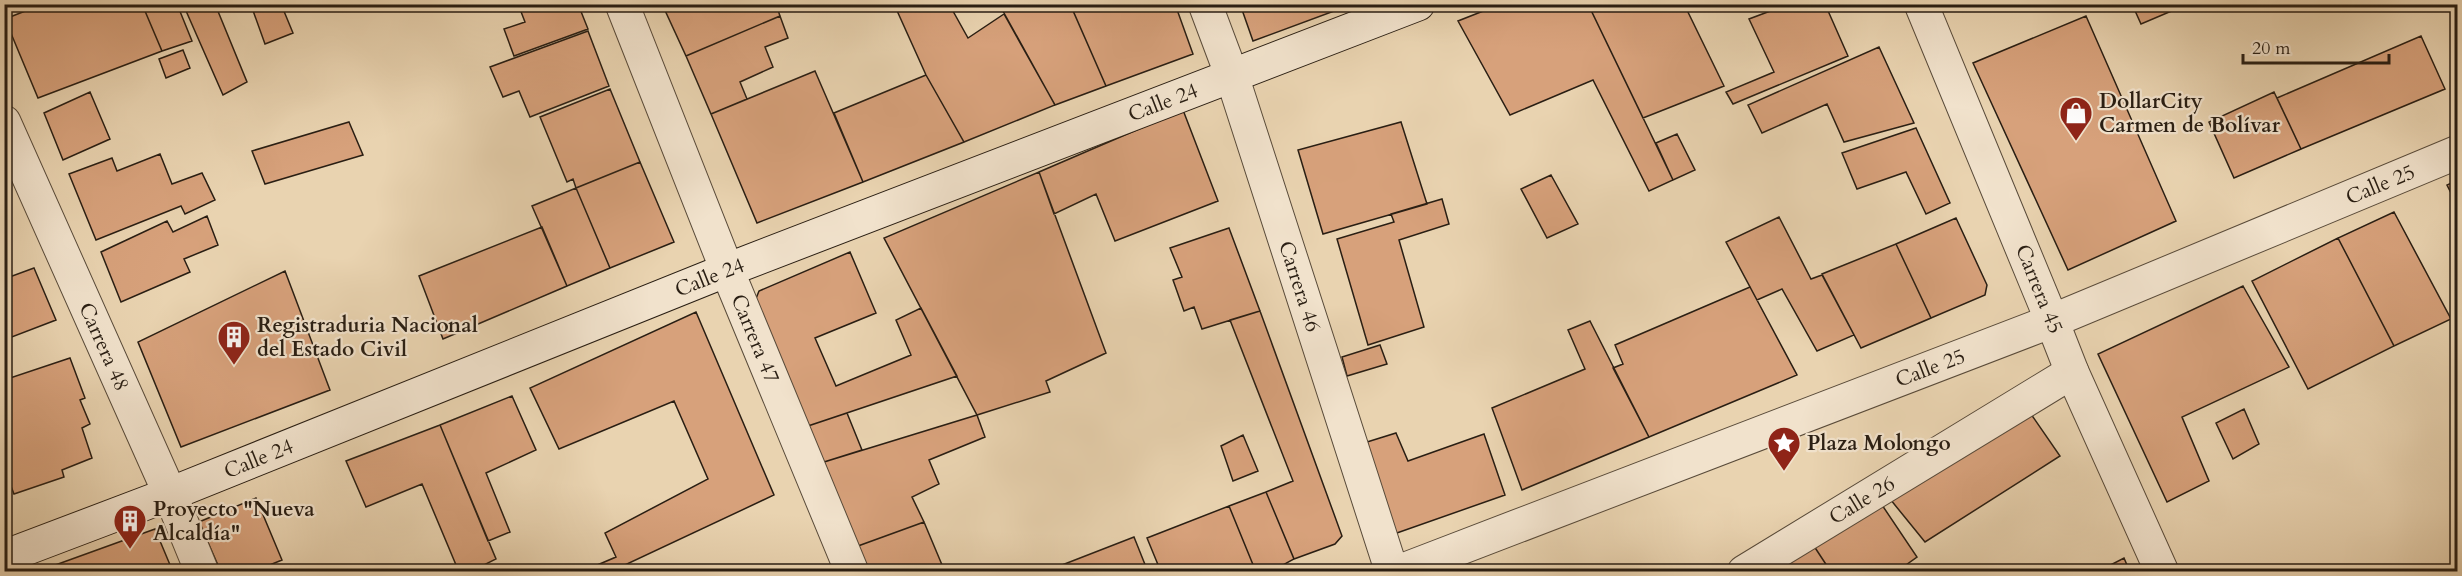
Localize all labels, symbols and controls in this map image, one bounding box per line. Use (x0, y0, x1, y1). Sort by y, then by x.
scale bar (2243, 27, 2388, 65)
text: 20 m (2252, 36, 2291, 61)
street label: Calle 24 (1124, 76, 1202, 129)
place label: DollarCity Carmen de Bolívar (2099, 87, 2281, 140)
shop icon: DollarCity Carmen de Bolívar (2058, 95, 2094, 142)
street label: Calle 25 (2341, 157, 2419, 212)
street label: Carrera 46 (1272, 237, 1328, 336)
street label: Carrera 45 (2008, 240, 2070, 338)
street label: Calle 24 (670, 250, 749, 304)
street label: Carrera 47 (724, 289, 787, 388)
street label: Carrera 48 (72, 298, 137, 395)
place label: Registraduria Nacional del Estado Civil (257, 311, 478, 364)
building icon: Registraduria Nacional del Estado Civil (216, 319, 252, 366)
street label: Calle 25 (1891, 341, 1969, 394)
place icon: Plaza Molongo (1766, 425, 1802, 472)
place label: Plaza Molongo (1807, 429, 1951, 458)
street label: Calle 24 (219, 431, 298, 485)
street label: Calle 26 (1823, 469, 1900, 531)
place label: Proyecto "Nueva Alcaldía" (153, 495, 315, 548)
building icon: Proyecto "Nueva Alcaldía" (112, 503, 148, 550)

